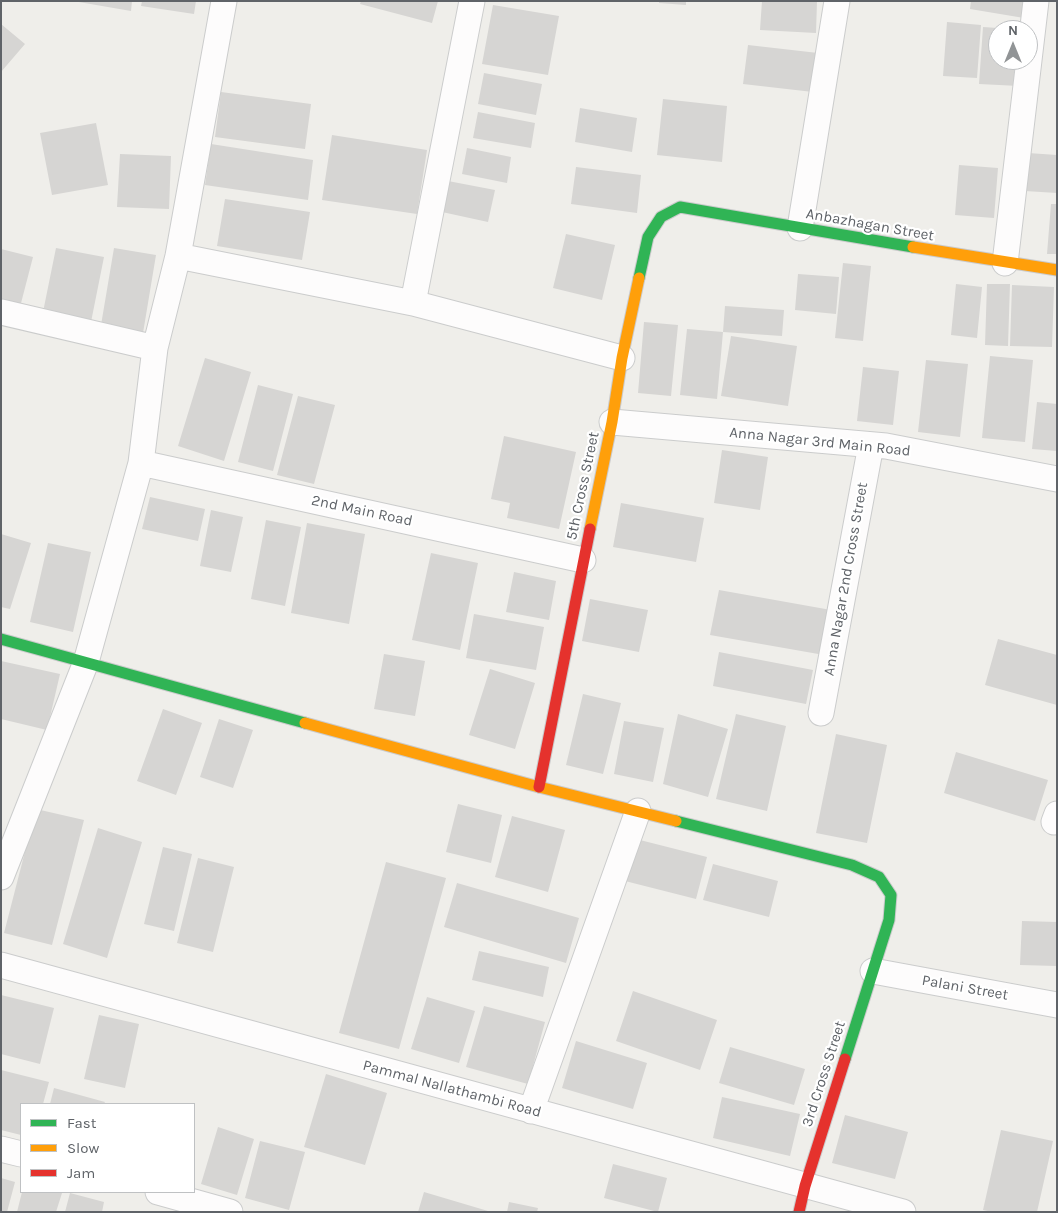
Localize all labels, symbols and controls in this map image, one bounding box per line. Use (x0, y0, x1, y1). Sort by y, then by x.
north arrow (988, 20, 1038, 70)
text: N (1008, 22, 1018, 39)
street label: Anbazhagan Street (805, 205, 935, 245)
street label: Anna Nagar 3rd Main Road (729, 424, 911, 460)
street label: 5th Cross Street (563, 430, 603, 542)
street label: Anna Nagar 2nd Cross Street (820, 481, 872, 677)
street label: 2nd Main Road (310, 492, 414, 530)
street label: Palani Street (920, 972, 1010, 1004)
street label: 3rd Cross Street (798, 1019, 850, 1129)
street label: Pammal Nallathambi Road (361, 1056, 543, 1122)
legend (20, 1103, 195, 1193)
text: Fast (67, 1114, 96, 1132)
text: Slow (67, 1139, 99, 1157)
text: Jam (67, 1164, 95, 1182)

